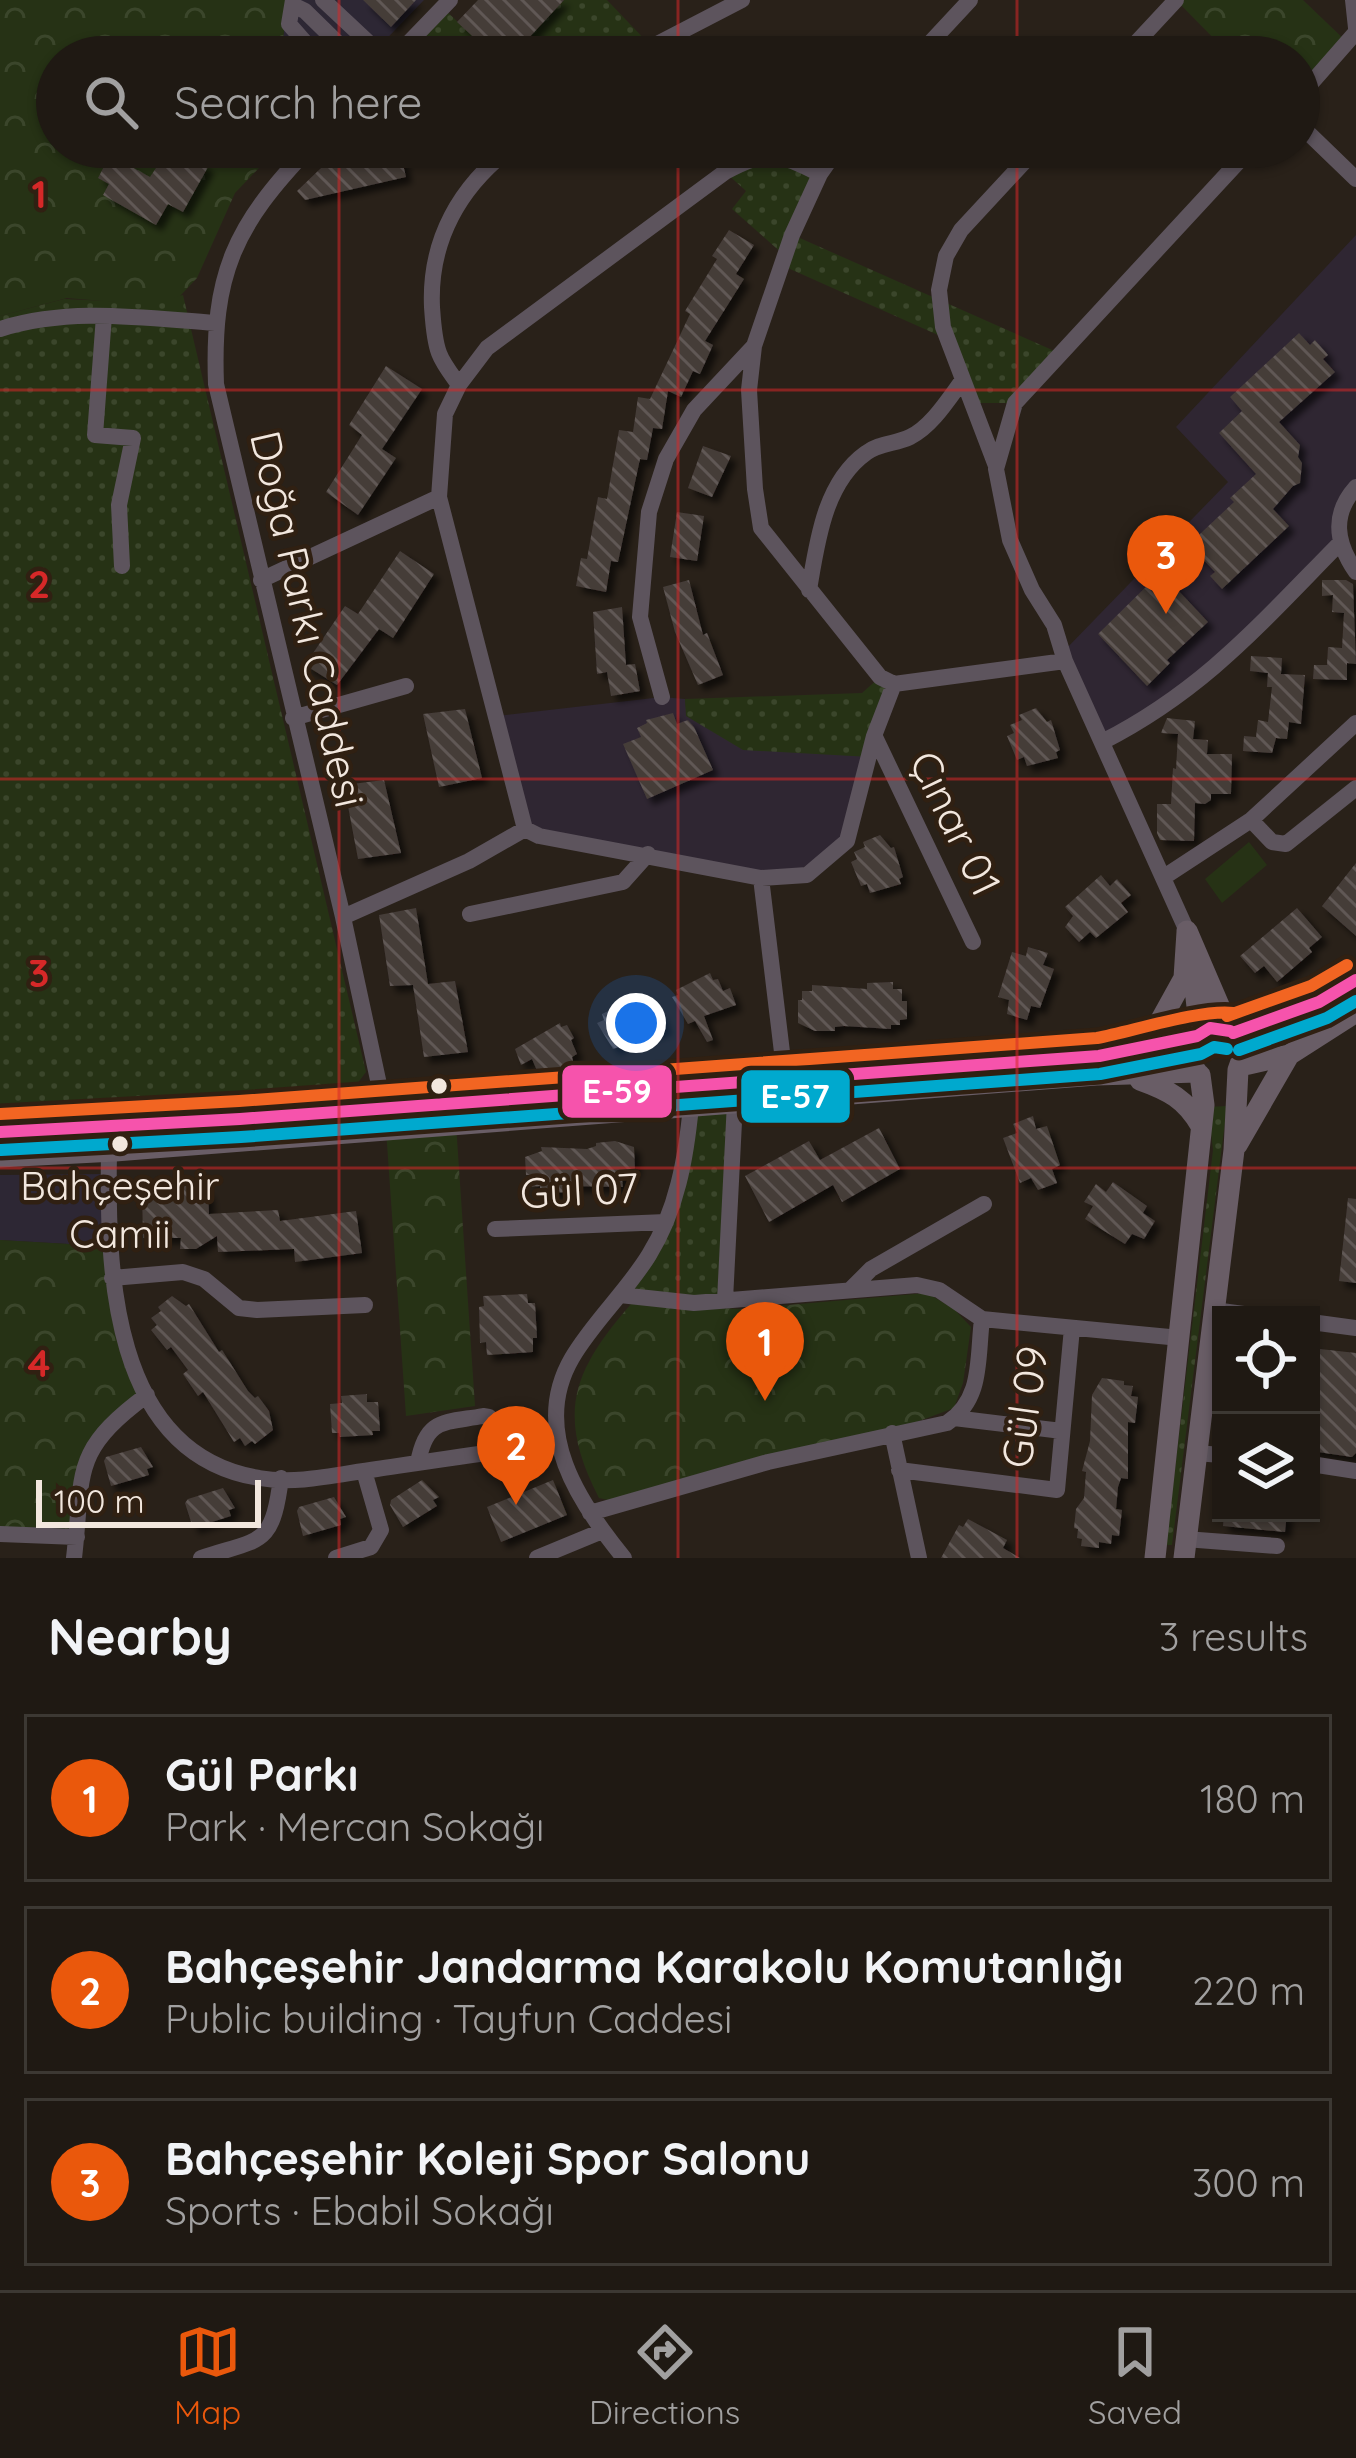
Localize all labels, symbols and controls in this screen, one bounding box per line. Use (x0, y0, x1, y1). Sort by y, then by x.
search box (36, 36, 1320, 168)
icon: search (78, 69, 144, 135)
text: Search here (174, 74, 422, 130)
text: 1 (31, 169, 47, 218)
street label: Doğa Parkı Caddesi (239, 426, 377, 812)
pin: 3 (1127, 515, 1205, 614)
text: 2 (28, 559, 50, 608)
street label: Çınar 01 (898, 742, 1014, 904)
text: 3 (29, 948, 49, 997)
your location (606, 993, 666, 1053)
line badge: E-59 (560, 1063, 674, 1120)
line badge: E-57 (739, 1068, 852, 1125)
text: E-59 (582, 1070, 652, 1111)
unlabelled marker (428, 1075, 450, 1097)
text: E-57 (760, 1075, 830, 1116)
marker: Bahçeşehir Camii (109, 1133, 131, 1155)
street label: Gül 07 (518, 1160, 640, 1220)
place label: Bahçeşehir Camii (20, 1161, 220, 1258)
pin: 1 (726, 1302, 804, 1401)
map controls (1212, 1306, 1320, 1522)
button: locate (1212, 1306, 1320, 1414)
text: 4 (28, 1338, 50, 1387)
street label: Gül 09 (989, 1343, 1059, 1471)
pin: 2 (477, 1406, 555, 1505)
button: layers (1212, 1414, 1320, 1522)
scale bar (36, 1474, 261, 1527)
text: 100 m (54, 1480, 145, 1521)
text: Nearby (48, 1604, 232, 1668)
text: 3 results (1159, 1612, 1308, 1661)
text: Gül Parkı (165, 1746, 358, 1802)
text: 1 (82, 1774, 98, 1823)
text: 180 m (1200, 1774, 1305, 1823)
text: Park · Mercan Sokağı (165, 1802, 544, 1851)
text: Bahçeşehir Jandarma Karakolu Komutanlığı (165, 1938, 1123, 1994)
text: 2 (79, 1966, 101, 2015)
text: 220 m (1192, 1966, 1305, 2015)
text: Public building · Tayfun Caddesi (165, 1994, 732, 2043)
text: Bahçeşehir Koleji Spor Salonu (165, 2130, 810, 2186)
text: 3 (80, 2158, 100, 2207)
text: 300 m (1192, 2158, 1305, 2207)
text: Sports · Ebabil Sokağı (165, 2186, 554, 2235)
tab: Map (174, 2319, 241, 2432)
tab: Directions (589, 2319, 740, 2432)
tab: Saved (1088, 2319, 1182, 2432)

